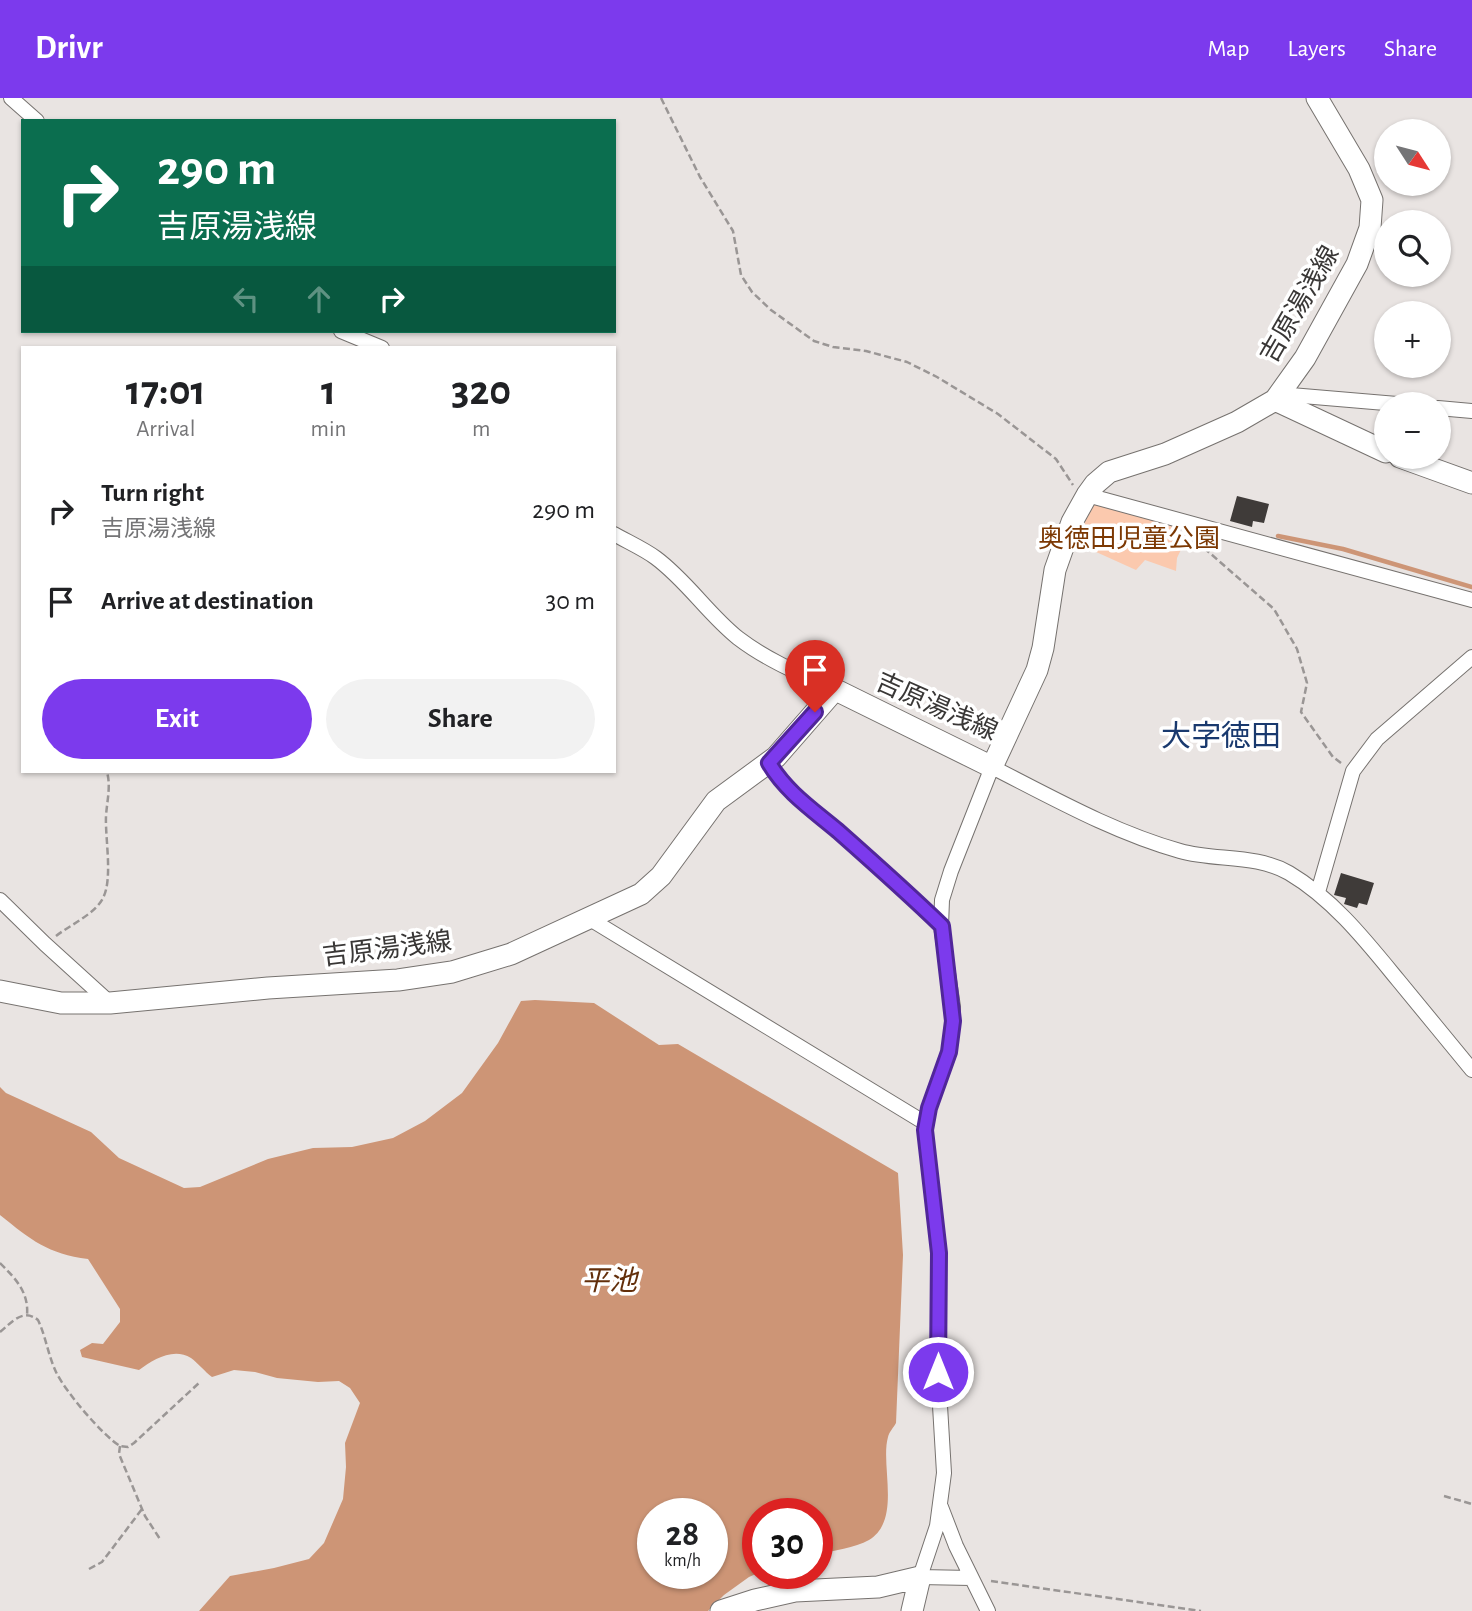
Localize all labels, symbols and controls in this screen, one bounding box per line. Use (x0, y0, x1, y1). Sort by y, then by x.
text: Drivr (35, 32, 103, 65)
text: Map (1207, 37, 1249, 61)
text: Layers (1287, 37, 1346, 61)
text: Share (1384, 37, 1437, 61)
north arrow (1374, 119, 1451, 196)
map controls (1374, 119, 1451, 469)
text: 290 m (157, 145, 276, 194)
icon: right (42, 147, 133, 238)
button: search (1374, 210, 1451, 287)
text: 吉原湯浅線 (157, 211, 317, 243)
street label: 吉原湯浅線 (1255, 241, 1344, 367)
icon: left (227, 280, 265, 318)
icon: ahead (300, 280, 338, 318)
icon: right (373, 280, 411, 318)
button: + (1374, 301, 1451, 378)
text: 17:01 (126, 370, 206, 412)
text: 1 (321, 370, 336, 412)
text: 320 (451, 370, 511, 412)
button: − (1374, 392, 1451, 469)
text: Arrival (136, 418, 195, 441)
text: min (311, 418, 346, 441)
text: m (472, 418, 490, 441)
text: Turn right (101, 480, 204, 506)
icon: right (42, 492, 80, 530)
text: 290 m (532, 497, 595, 523)
text: 吉原湯浅線 (101, 518, 216, 541)
park label: 奥徳田児童公園 (1038, 525, 1220, 552)
icon: arrive (42, 583, 80, 621)
text: Arrive at destination (101, 588, 314, 614)
text: 30 m (545, 588, 595, 614)
pin (785, 640, 845, 712)
icon: arrive (796, 651, 834, 689)
street label: 吉原湯浅線 (872, 668, 1002, 745)
button: Exit (42, 679, 312, 759)
button: Share (326, 679, 595, 759)
district label: 大字徳田 (1161, 720, 1281, 752)
street label: 吉原湯浅線 (321, 927, 453, 970)
water label: 平池 (581, 1266, 640, 1296)
position arrow (901, 1335, 975, 1409)
speed limit sign: 30 (742, 1498, 833, 1589)
text: 28 (666, 1517, 699, 1552)
text: km/h (664, 1552, 701, 1570)

